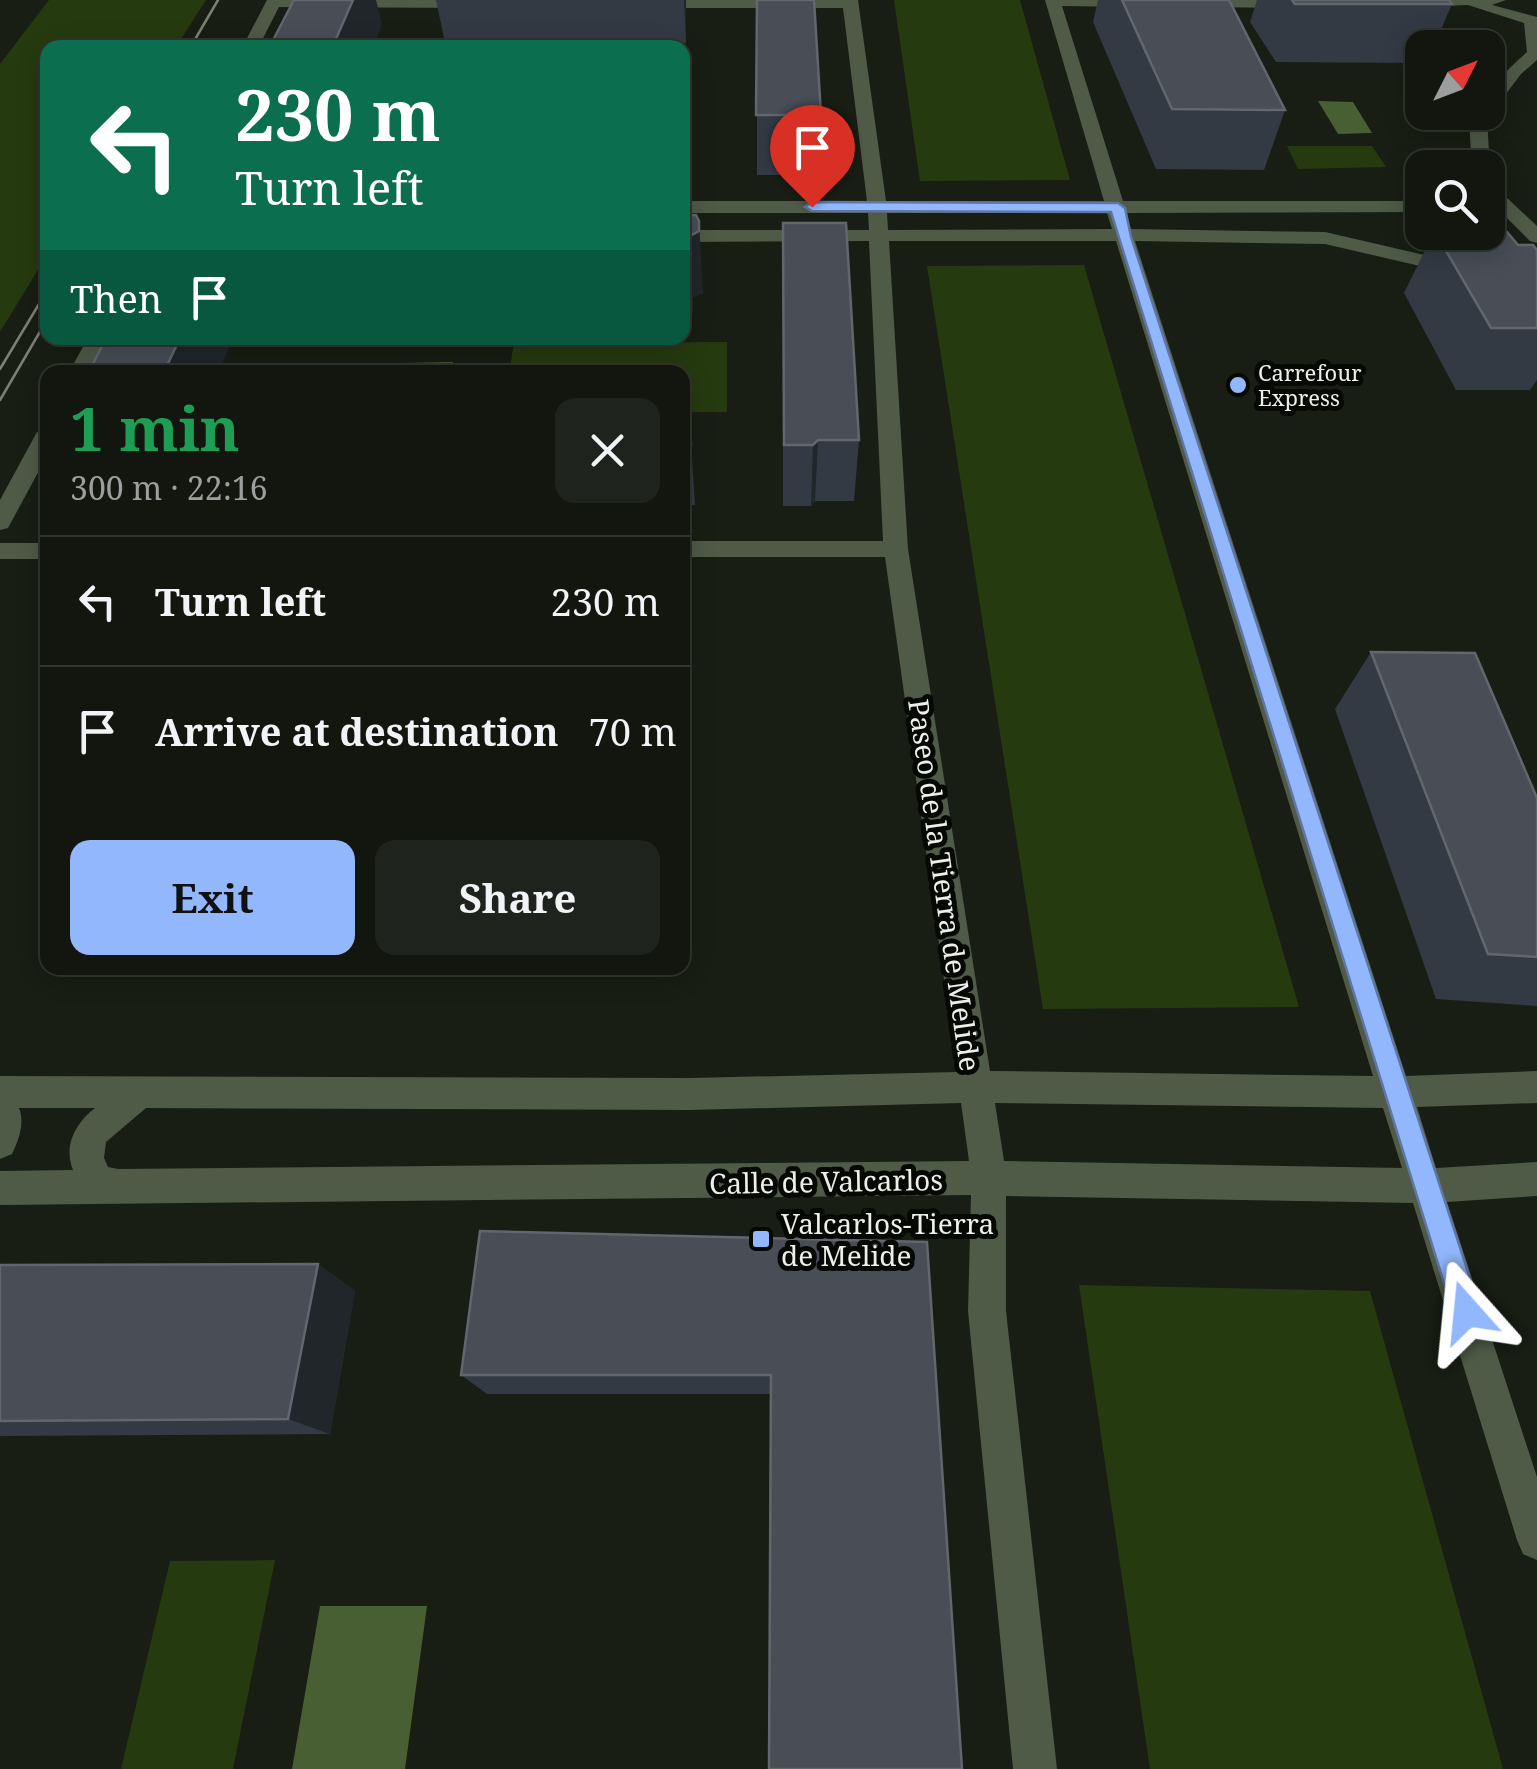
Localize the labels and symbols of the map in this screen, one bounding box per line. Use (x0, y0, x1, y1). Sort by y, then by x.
north arrow (1405, 30, 1505, 130)
pin (770, 105, 855, 208)
place label: Carrefour Express (1258, 357, 1362, 412)
marker: Carrefour Express (1227, 374, 1249, 396)
street label: Paseo de la Tierra de Melide (900, 696, 990, 1074)
street label: Calle de Valcarlos (709, 1160, 943, 1202)
place label: Valcarlos-Tierra de Melide (781, 1204, 994, 1274)
marker: Valcarlos-Tierra de Melide (750, 1228, 772, 1250)
position arrow (1415, 1260, 1519, 1364)

